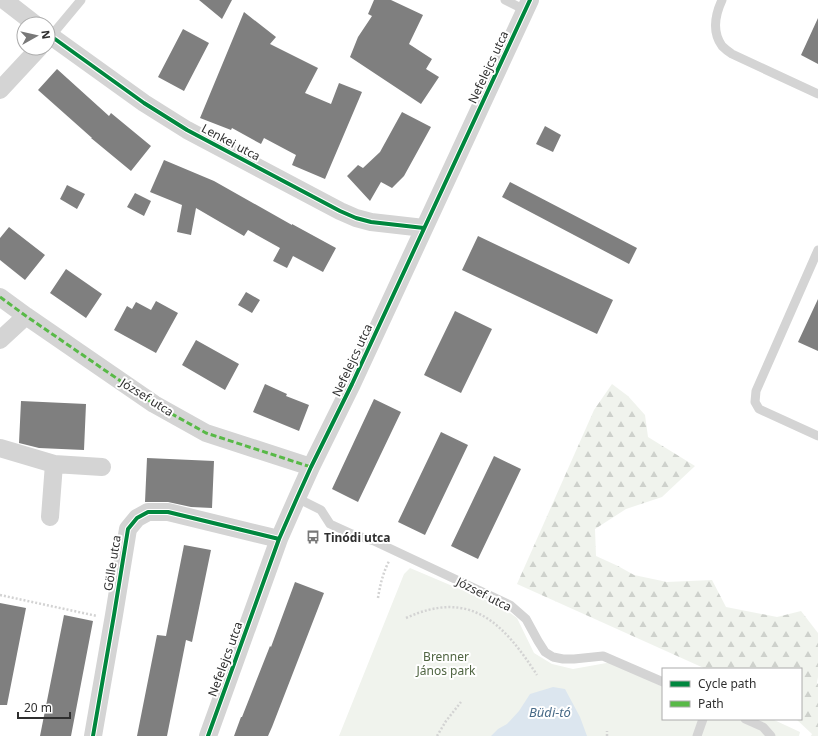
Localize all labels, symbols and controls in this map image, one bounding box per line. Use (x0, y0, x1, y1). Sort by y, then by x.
north arrow (16, 16, 56, 56)
street label: Nefelejcs utca (464, 28, 512, 106)
text: N (38, 29, 54, 40)
street label: Lenkei utca (199, 119, 263, 165)
street label: Nefelejcs utca (328, 321, 376, 399)
street label: József utca (116, 373, 177, 420)
bus stop icon: Tinódi utca (305, 529, 321, 545)
place label: Tinódi utca (324, 529, 391, 546)
street label: Gölle utca (99, 534, 125, 592)
street label: József utca (452, 572, 515, 615)
street label: Nefelejcs utca (204, 619, 246, 699)
park label: Brenner János park (415, 648, 476, 679)
legend (662, 668, 802, 720)
text: Cycle path (698, 675, 756, 692)
scale bar (18, 694, 70, 720)
text: Path (698, 695, 724, 712)
text: 20 m (24, 699, 52, 716)
water label: Büdi-tó (529, 703, 571, 721)

